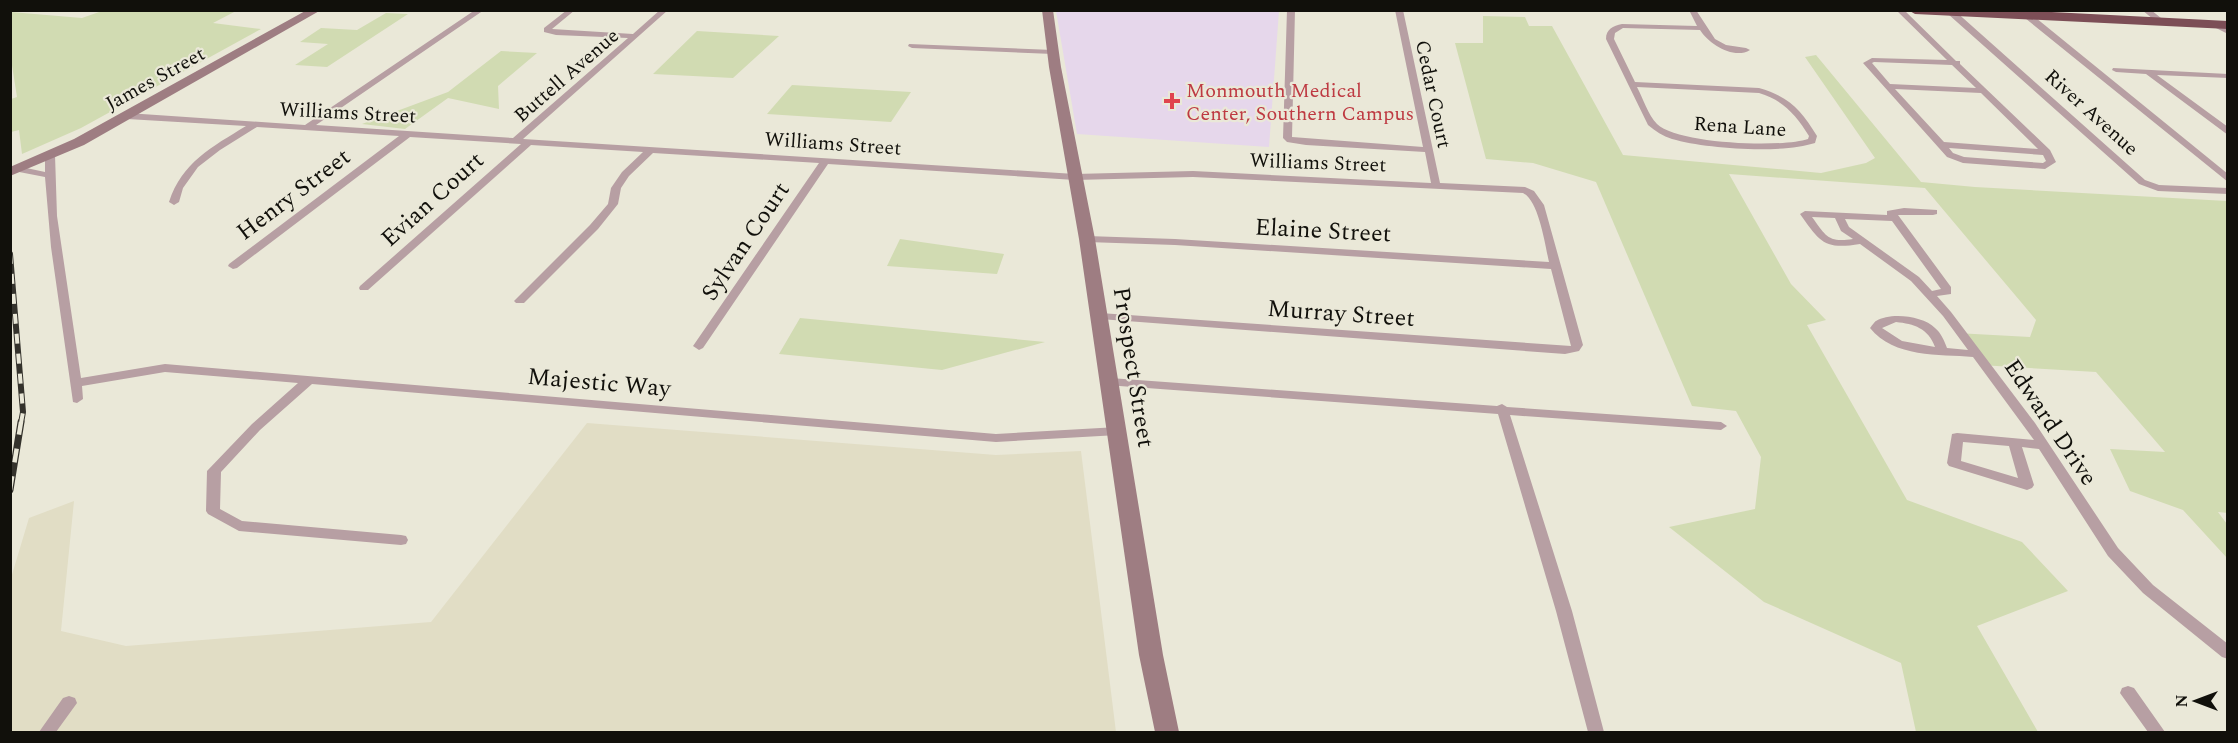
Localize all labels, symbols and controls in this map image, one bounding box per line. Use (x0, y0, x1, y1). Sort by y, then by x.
street label: Buttell Avenue (507, 21, 626, 130)
street label: Cedar Court (1407, 37, 1459, 151)
street label: James Street (100, 39, 211, 119)
street label: River Avenue (2038, 62, 2145, 163)
place label: Monmouth Medical Center, Southern Campus (1186, 76, 1414, 129)
marker: Monmouth Medical Center, Southern Campus (1163, 92, 1181, 110)
street label: Williams Street (279, 94, 417, 132)
street label: Rena Lane (1693, 109, 1787, 145)
street label: Williams Street (764, 124, 902, 164)
street label: Henry Street (229, 140, 358, 250)
street label: Evian Court (373, 143, 492, 256)
street label: Williams Street (1249, 146, 1387, 180)
street label: Sylvan Court (693, 175, 799, 308)
street label: Elaine Street (1254, 209, 1392, 253)
street label: Prospect Street (1103, 284, 1163, 450)
street label: Murray Street (1266, 291, 1416, 337)
street label: Edward Drive (1994, 352, 2106, 493)
street label: Majestic Way (526, 359, 674, 407)
north arrow (2166, 671, 2226, 731)
text: N (2170, 694, 2194, 708)

